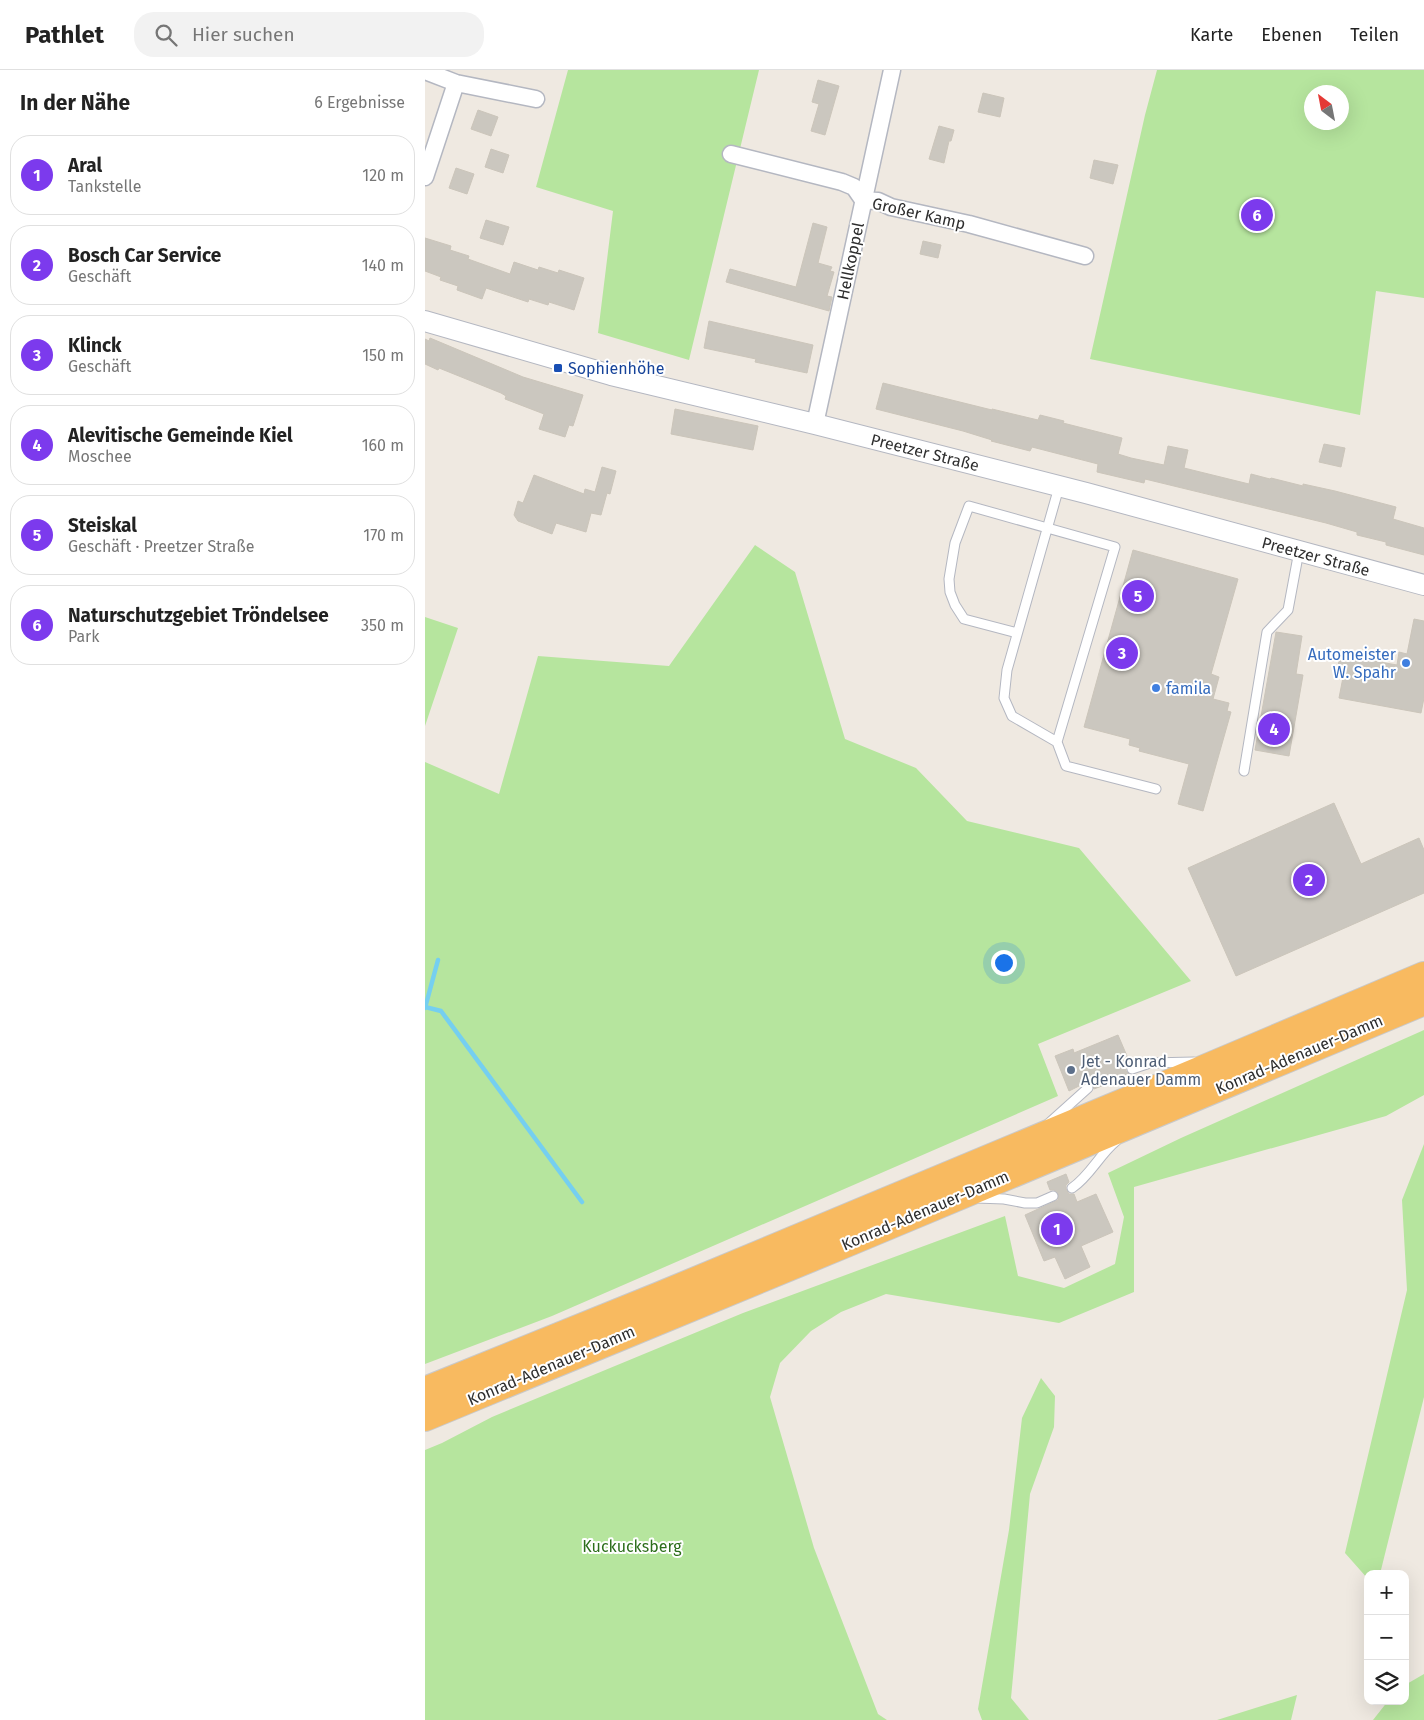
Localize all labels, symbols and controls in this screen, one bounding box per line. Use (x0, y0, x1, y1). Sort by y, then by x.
search box (134, 12, 484, 57)
text: Pathlet (25, 21, 104, 49)
icon: search (152, 21, 180, 49)
text: Hier suchen (192, 23, 295, 46)
text: Karte (1190, 24, 1233, 46)
text: Ebenen (1261, 24, 1322, 46)
text: Teilen (1350, 24, 1399, 46)
north arrow (1304, 85, 1349, 130)
text: In der Nähe (20, 90, 130, 116)
text: 6 Ergebnisse (314, 93, 405, 112)
text: Aral (68, 154, 102, 177)
text: 1 (33, 166, 41, 185)
text: 120 m (362, 166, 404, 185)
text: Tankstelle (68, 177, 141, 196)
street label: Großer Kamp (870, 194, 967, 233)
pin: 6 (1241, 196, 1273, 234)
street label: Hellkoppel (833, 220, 868, 302)
text: Bosch Car Service (68, 244, 221, 267)
text: 2 (33, 256, 41, 275)
text: 140 m (362, 256, 404, 275)
text: Geschäft (68, 267, 131, 286)
text: Klinck (68, 334, 122, 357)
text: 3 (33, 346, 41, 365)
text: 150 m (362, 346, 404, 365)
text: Geschäft (68, 357, 131, 376)
place label: Sophienhöhe (568, 359, 664, 378)
marker: Sophienhöhe (552, 362, 564, 374)
text: Alevitische Gemeinde Kiel (68, 424, 293, 447)
street label: Preetzer Straße (869, 430, 981, 475)
text: 4 (32, 436, 42, 455)
text: 160 m (362, 436, 404, 455)
text: Moschee (68, 447, 132, 466)
text: Steiskal (68, 514, 137, 537)
text: 5 (33, 526, 41, 545)
text: 170 m (363, 526, 404, 545)
street label: Preetzer Straße (1260, 533, 1372, 580)
text: Geschäft · Preetzer Straße (68, 537, 254, 556)
pin: 5 (1122, 577, 1154, 615)
text: Naturschutzgebiet Tröndelsee (68, 604, 329, 627)
text: 6 (32, 616, 42, 635)
text: 350 m (361, 616, 404, 635)
text: Park (68, 627, 100, 646)
pin: 3 (1106, 634, 1138, 672)
place label: Automeister W. Spahr (1308, 645, 1397, 682)
marker: Automeister W. Spahr (1400, 657, 1412, 669)
place label: famila (1166, 679, 1211, 698)
marker: famila (1150, 682, 1162, 694)
pin: 4 (1258, 710, 1290, 748)
pin: 2 (1293, 861, 1325, 899)
your location (991, 950, 1017, 976)
street label: Konrad-Adenauer-Damm (1213, 1011, 1386, 1098)
place label: Jet - Konrad Adenauer Damm (1081, 1052, 1201, 1089)
marker: Jet - Konrad Adenauer Damm (1065, 1064, 1077, 1076)
street label: Konrad-Adenauer-Damm (839, 1167, 1012, 1254)
pin: 1 (1041, 1210, 1073, 1248)
street label: Konrad-Adenauer-Damm (465, 1322, 638, 1409)
park label: Kuckucksberg (582, 1537, 682, 1556)
map controls (1364, 1570, 1409, 1705)
button: + (1364, 1570, 1409, 1615)
button: − (1364, 1615, 1409, 1660)
button: layers (1364, 1660, 1409, 1705)

